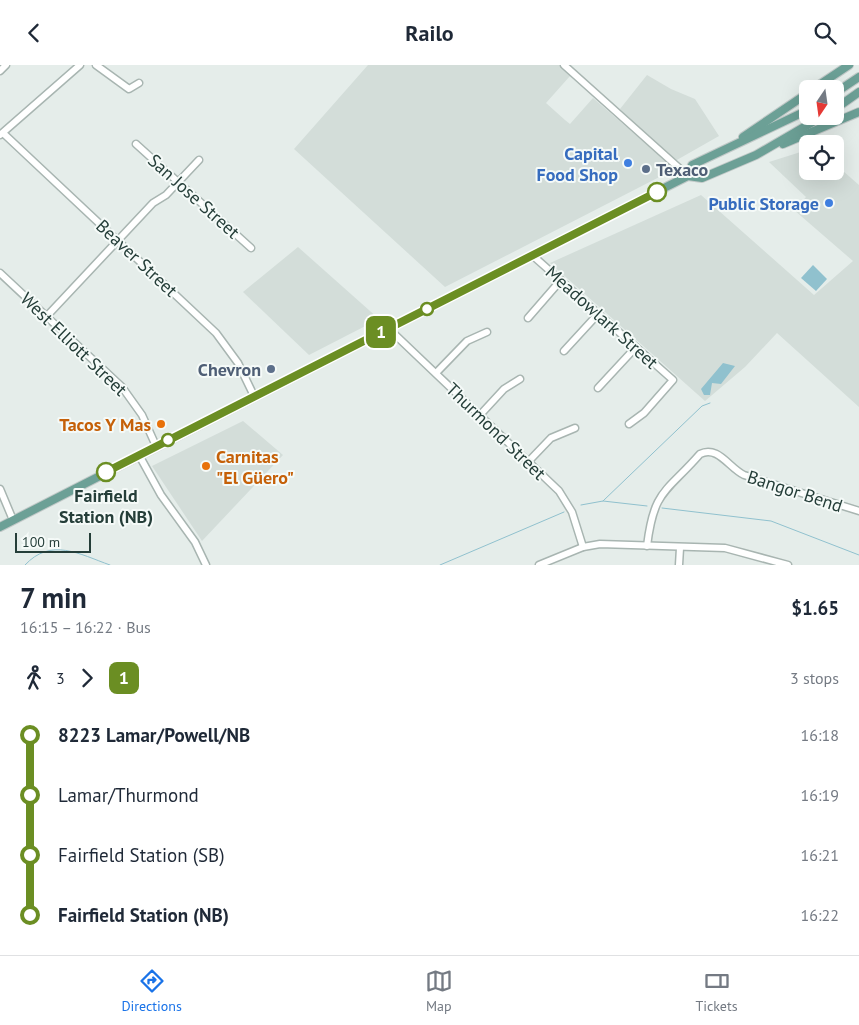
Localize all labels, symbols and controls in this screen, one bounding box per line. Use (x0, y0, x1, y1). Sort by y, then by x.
icon: back (20, 19, 48, 47)
text: Railo (405, 19, 454, 47)
icon: search (811, 19, 839, 47)
north arrow (799, 80, 844, 125)
map controls (799, 80, 844, 180)
button: locate (799, 135, 844, 180)
place label: Capital Food Shop (537, 142, 619, 186)
street label: San Jose Street (143, 149, 245, 243)
marker: Capital Food Shop (622, 157, 634, 169)
place label: Texaco (656, 158, 709, 181)
marker: Texaco (640, 163, 652, 175)
unlabelled marker (647, 182, 667, 202)
place label: Public Storage (708, 192, 819, 215)
marker: Public Storage (823, 197, 835, 209)
street label: Beaver Street (91, 214, 183, 302)
street label: Meadowlark Street (541, 260, 663, 374)
street label: West Elliott Street (16, 287, 132, 401)
unlabelled marker (420, 302, 434, 316)
line badge: 1 (365, 316, 397, 348)
text: 1 (376, 320, 386, 343)
place label: Chevron (198, 358, 261, 381)
marker: Chevron (265, 363, 277, 375)
street label: Thurmond Street (441, 377, 551, 485)
place label: Tacos Y Mas (59, 413, 151, 436)
marker: Tacos Y Mas (155, 418, 167, 430)
unlabelled marker (161, 433, 175, 447)
place label: Carnitas "El Güero" (216, 445, 294, 489)
marker: Carnitas "El Güero" (200, 460, 212, 472)
marker: Fairfield Station (NB) (96, 462, 116, 482)
street label: Bangor Bend (745, 465, 845, 517)
place label: Fairfield Station (NB) (59, 484, 153, 528)
scale bar (15, 530, 91, 553)
text: 100 m (22, 533, 60, 551)
text: 7 min (20, 579, 87, 616)
text: $1.65 (791, 596, 839, 620)
text: 16:15 – 16:22 · Bus (20, 617, 151, 637)
icon: walk (20, 664, 48, 692)
icon: forward (73, 664, 101, 692)
text: 1 (119, 666, 129, 689)
text: 3 (56, 668, 65, 688)
text: 3 stops (790, 668, 839, 688)
text: 8223 Lamar/Powell/NB (58, 723, 250, 747)
text: 16:18 (801, 725, 839, 745)
text: Lamar/Thurmond (58, 783, 199, 807)
text: 16:19 (801, 785, 839, 805)
text: Fairfield Station (SB) (58, 843, 225, 867)
text: 16:21 (801, 845, 839, 865)
text: Fairfield Station (NB) (58, 903, 229, 927)
text: 16:22 (801, 905, 839, 925)
tab: Directions (121, 967, 182, 1015)
tab: Map (425, 967, 453, 1015)
tab: Tickets (695, 967, 738, 1015)

